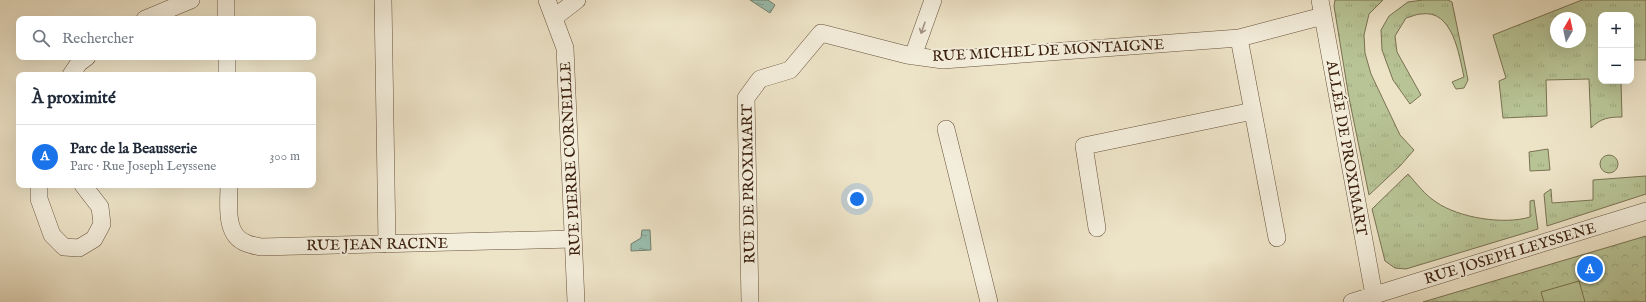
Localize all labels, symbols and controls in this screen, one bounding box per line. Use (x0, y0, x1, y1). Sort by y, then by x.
north arrow (1550, 12, 1586, 48)
map controls (1598, 12, 1634, 84)
button: + (1598, 12, 1634, 48)
search box (16, 16, 316, 60)
one-way arrow (919, 21, 926, 34)
icon: search (30, 27, 52, 49)
text: Rechercher (62, 29, 134, 48)
street label: RUE MICHEL DE MONTAIGNE (931, 35, 1165, 66)
button: − (1598, 48, 1634, 84)
street label: ALLÉE DE PROXIMART (1322, 58, 1371, 237)
street label: RUE PIERRE CORNEILLE (556, 61, 585, 257)
text: À proximité (32, 88, 116, 109)
street label: RUE DE PROXIMART (738, 104, 759, 264)
text: Parc de la Beausserie (70, 139, 197, 158)
text: A (41, 148, 49, 165)
text: 300 m (269, 148, 300, 165)
text: Parc · Rue Joseph Leyssene (70, 158, 216, 175)
your location (847, 189, 867, 209)
street label: RUE JOSEPH LEYSSENE (1422, 218, 1598, 289)
street label: RUE JEAN RACINE (306, 234, 448, 255)
pin: A (1577, 254, 1603, 284)

